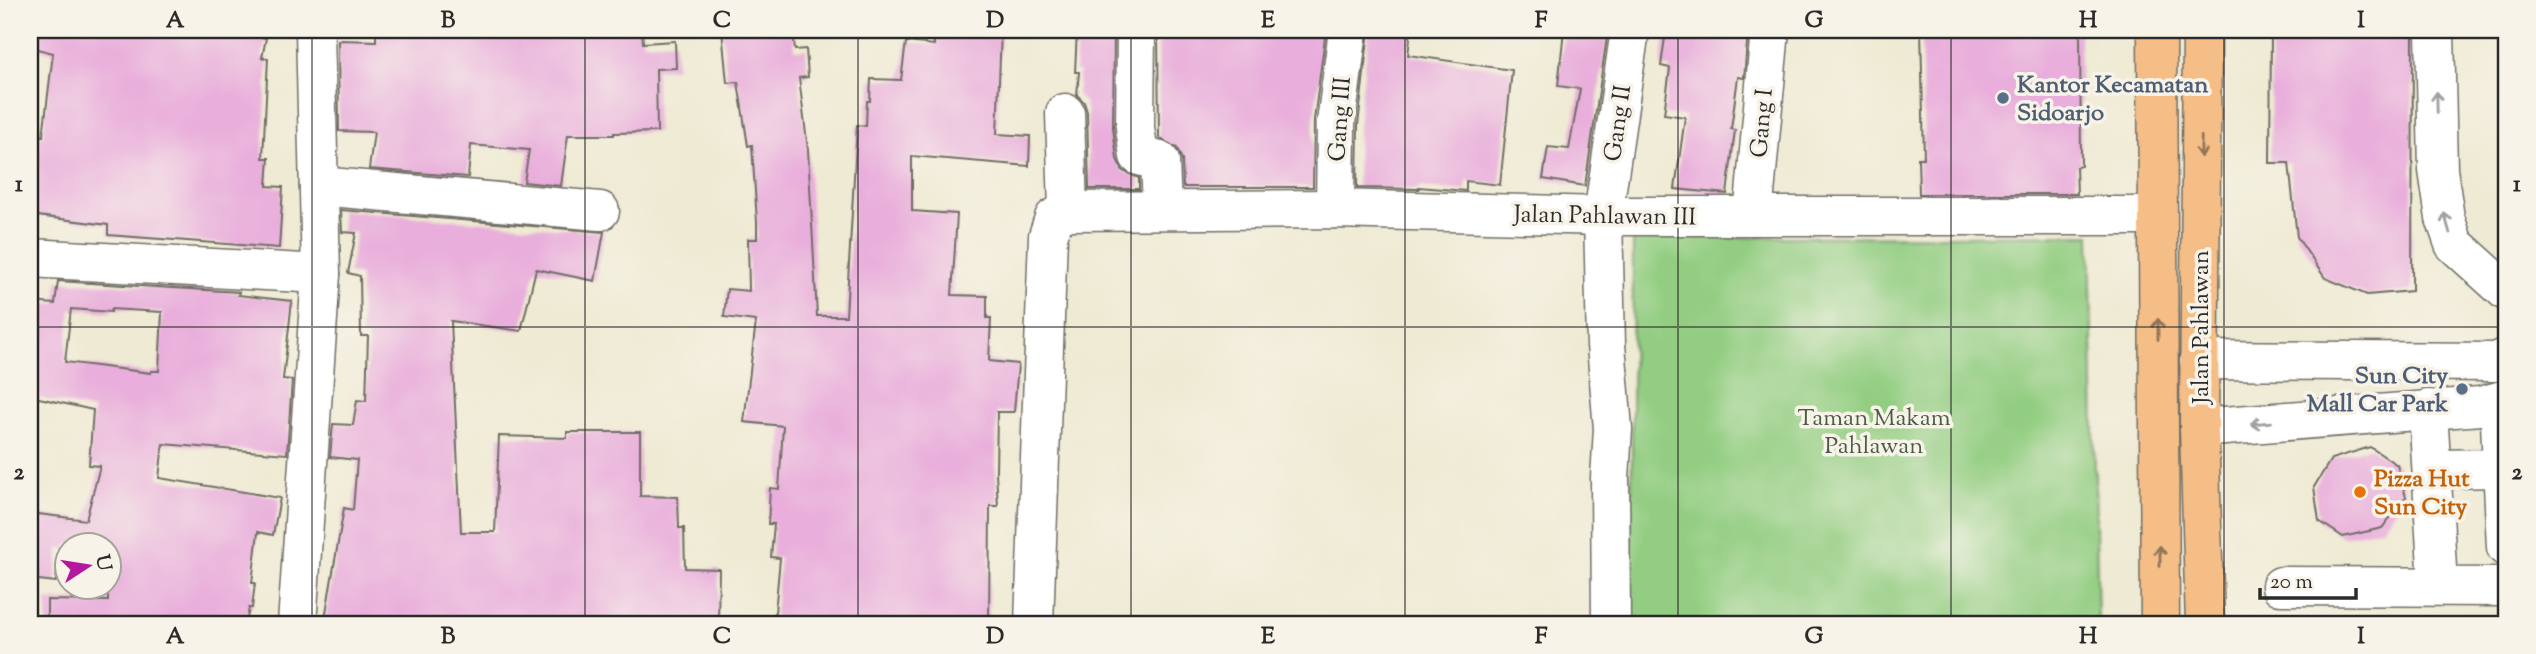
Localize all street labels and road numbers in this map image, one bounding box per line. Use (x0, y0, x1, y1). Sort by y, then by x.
street label: Gang III (1321, 75, 1361, 163)
street label: Gang II (1597, 83, 1641, 164)
street label: Gang I (1743, 87, 1783, 159)
street label: Jalan Pahlawan III (1511, 198, 1697, 236)
street label: Jalan Pahlawan (2185, 250, 2219, 406)

